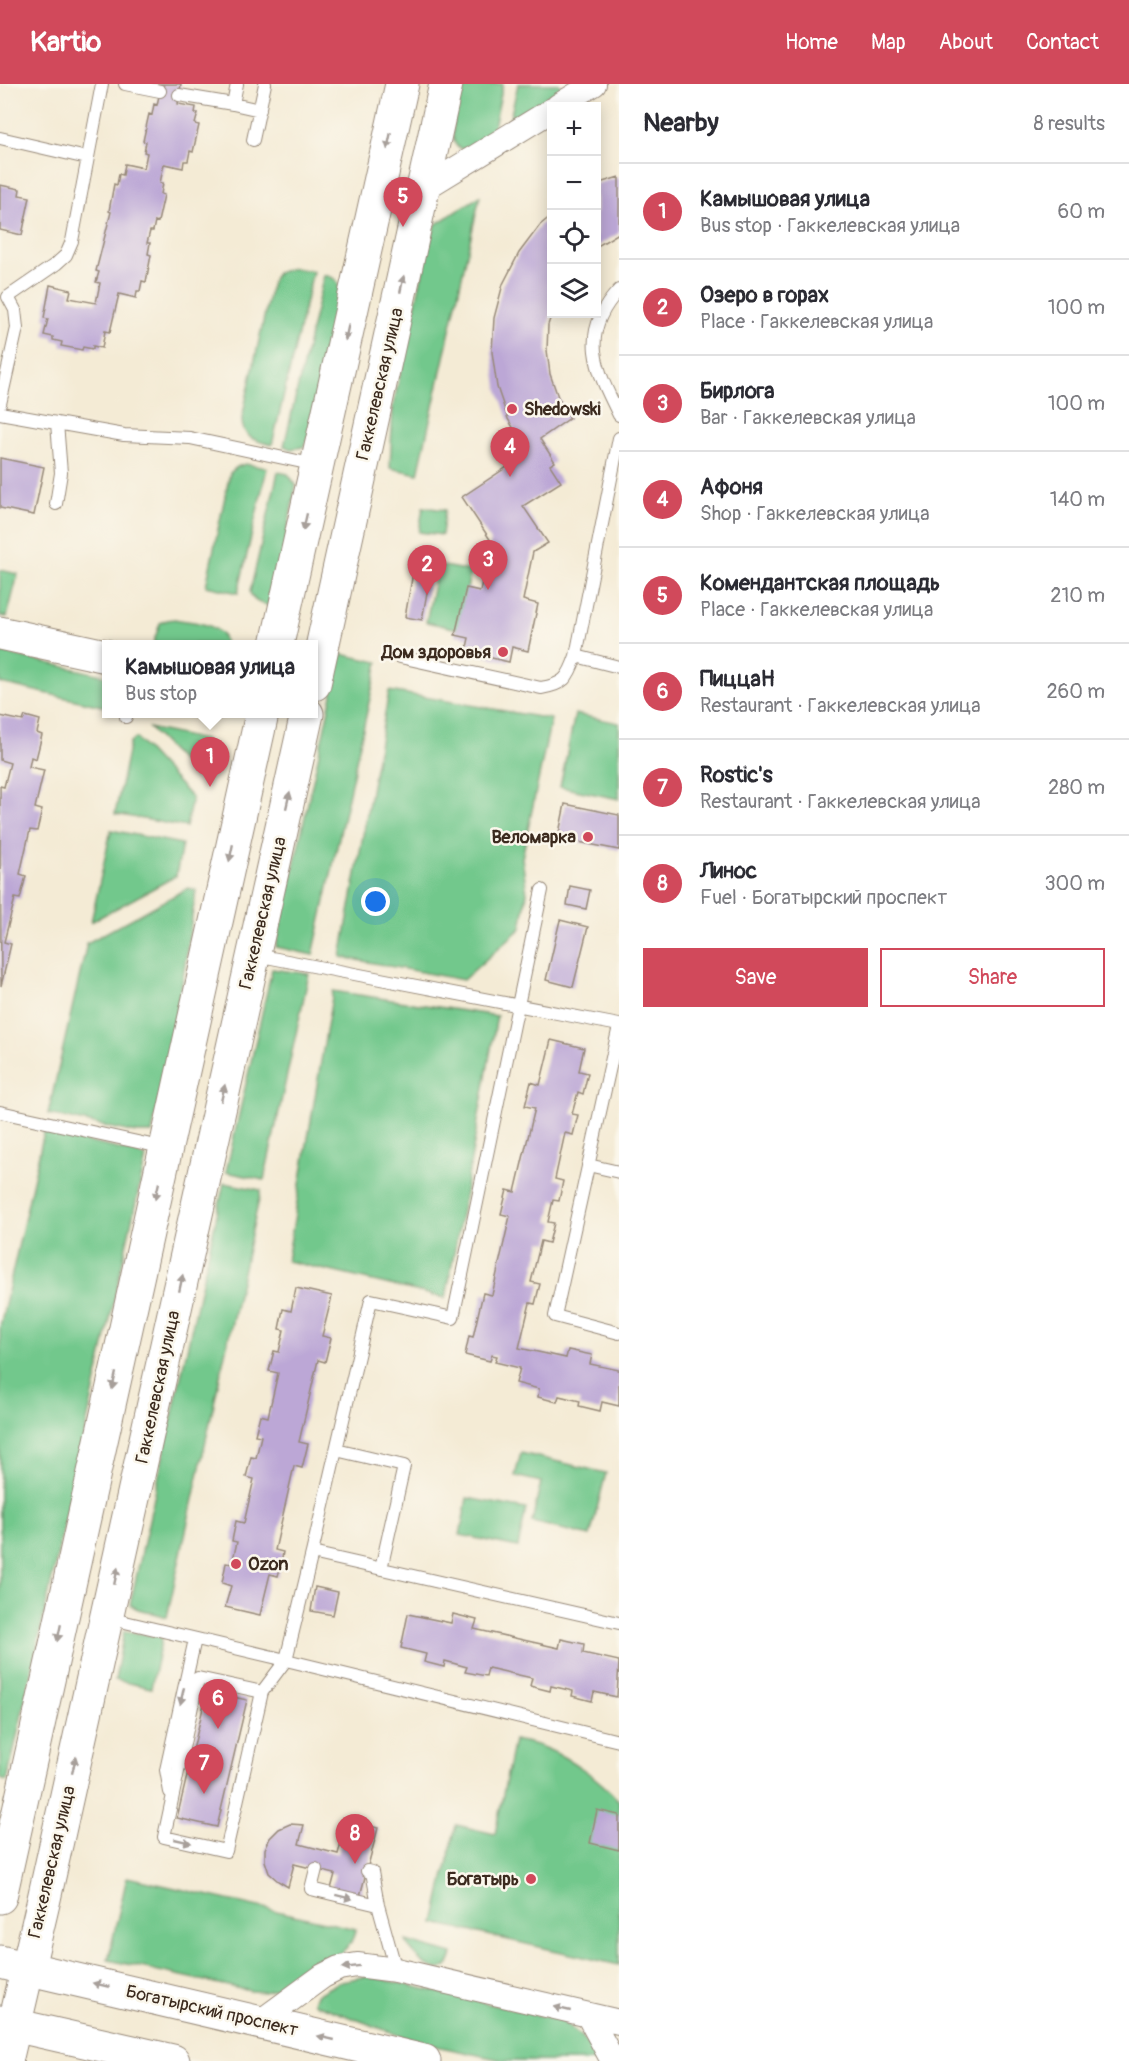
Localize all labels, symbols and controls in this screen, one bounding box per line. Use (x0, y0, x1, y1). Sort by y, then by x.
text: Kartio (30, 25, 101, 60)
text: Home (785, 29, 838, 56)
text: Map (871, 29, 906, 56)
text: About (939, 29, 993, 56)
text: Contact (1026, 29, 1099, 56)
map controls (547, 102, 601, 318)
button: + (547, 102, 601, 156)
text: Nearby (643, 107, 719, 139)
text: 8 results (1034, 111, 1105, 136)
one-way arrow (384, 132, 393, 151)
button: − (547, 156, 601, 210)
pin: 5 (384, 178, 422, 227)
text: Камышовая улица (700, 185, 870, 213)
text: 1 (659, 199, 666, 224)
text: 60 m (1058, 199, 1105, 224)
button: locate (547, 210, 601, 264)
text: Bus stop · Гаккелевская улица (700, 213, 960, 238)
button: layers (547, 264, 601, 318)
one-way arrow (398, 275, 408, 293)
text: Озеро в горах (700, 281, 829, 309)
text: 2 (657, 295, 668, 320)
text: 100 m (1048, 295, 1105, 320)
street label: Гаккелевская улица (351, 306, 409, 462)
text: Place · Гаккелевская улица (700, 309, 933, 334)
one-way arrow (341, 322, 351, 341)
text: Бирлога (700, 377, 775, 405)
text: 3 (657, 391, 668, 416)
text: 100 m (1048, 391, 1105, 416)
place label: Shedowski (524, 398, 601, 421)
marker: Shedowski (505, 402, 519, 416)
text: Bar · Гаккелевская улица (700, 405, 916, 430)
pin: 4 (490, 428, 530, 477)
text: Афоня (700, 473, 763, 501)
text: 4 (657, 487, 668, 512)
text: 140 m (1050, 487, 1105, 512)
text: Shop · Гаккелевская улица (700, 501, 929, 526)
one-way arrow (299, 513, 309, 531)
pin: 3 (468, 540, 508, 590)
pin: 2 (408, 546, 446, 595)
text: Комендантская площадь (700, 569, 940, 597)
text: 5 (657, 583, 668, 608)
text: 210 m (1050, 583, 1105, 608)
text: Place · Гаккелевская улица (700, 597, 933, 622)
popup (102, 640, 318, 718)
place label: Дом здоровья (381, 641, 491, 664)
marker: Дом здоровья (496, 645, 510, 659)
text: Камышовая улица (125, 653, 295, 681)
text: ПиццаН (700, 665, 775, 693)
text: 6 (657, 679, 668, 704)
text: 260 m (1046, 679, 1105, 704)
text: Bus stop (125, 681, 197, 706)
text: Restaurant · Гаккелевская улица (700, 693, 980, 718)
pin: 1 (190, 738, 230, 787)
text: Rostic's (700, 761, 773, 789)
text: 7 (657, 775, 668, 800)
text: 280 m (1048, 775, 1105, 800)
text: Restaurant · Гаккелевская улица (700, 789, 980, 814)
one-way arrow (284, 790, 293, 809)
place label: Веломарка (491, 826, 577, 849)
marker: Веломарка (581, 830, 595, 844)
street label: Гаккелевская улица (234, 835, 292, 991)
one-way arrow (226, 843, 236, 862)
text: Линос (700, 857, 757, 885)
text: 8 (657, 871, 668, 896)
text: 300 m (1044, 871, 1105, 896)
text: Fuel · Богатырский проспект (700, 885, 947, 910)
your location (361, 887, 390, 916)
button: Save (643, 948, 868, 1007)
button: Share (880, 948, 1105, 1007)
one-way arrow (219, 1083, 228, 1102)
one-way arrow (152, 1181, 161, 1200)
one-way arrow (176, 1274, 186, 1293)
street label: Гаккелевская улица (131, 1308, 185, 1466)
one-way arrow (109, 1372, 119, 1390)
place label: Ozon (248, 1553, 288, 1576)
marker: Ozon (229, 1557, 243, 1571)
one-way arrow (112, 1567, 121, 1586)
one-way arrow (53, 1623, 63, 1642)
pin: 6 (198, 1680, 238, 1729)
one-way arrow (177, 1687, 187, 1705)
pin: 7 (184, 1744, 224, 1794)
one-way arrow (70, 1755, 79, 1774)
street label: Гаккелевская улица (23, 1784, 81, 1940)
pin: 8 (336, 1814, 374, 1864)
one-way arrow (174, 1837, 193, 1847)
place label: Богатырь (447, 1868, 519, 1891)
marker: Богатырь (524, 1872, 538, 1886)
one-way arrow (335, 1893, 354, 1903)
one-way arrow (341, 1962, 360, 1971)
one-way arrow (91, 1980, 110, 1990)
street label: Богатырский проспект (124, 1980, 300, 2042)
one-way arrow (553, 2003, 571, 2013)
one-way arrow (317, 2032, 335, 2042)

